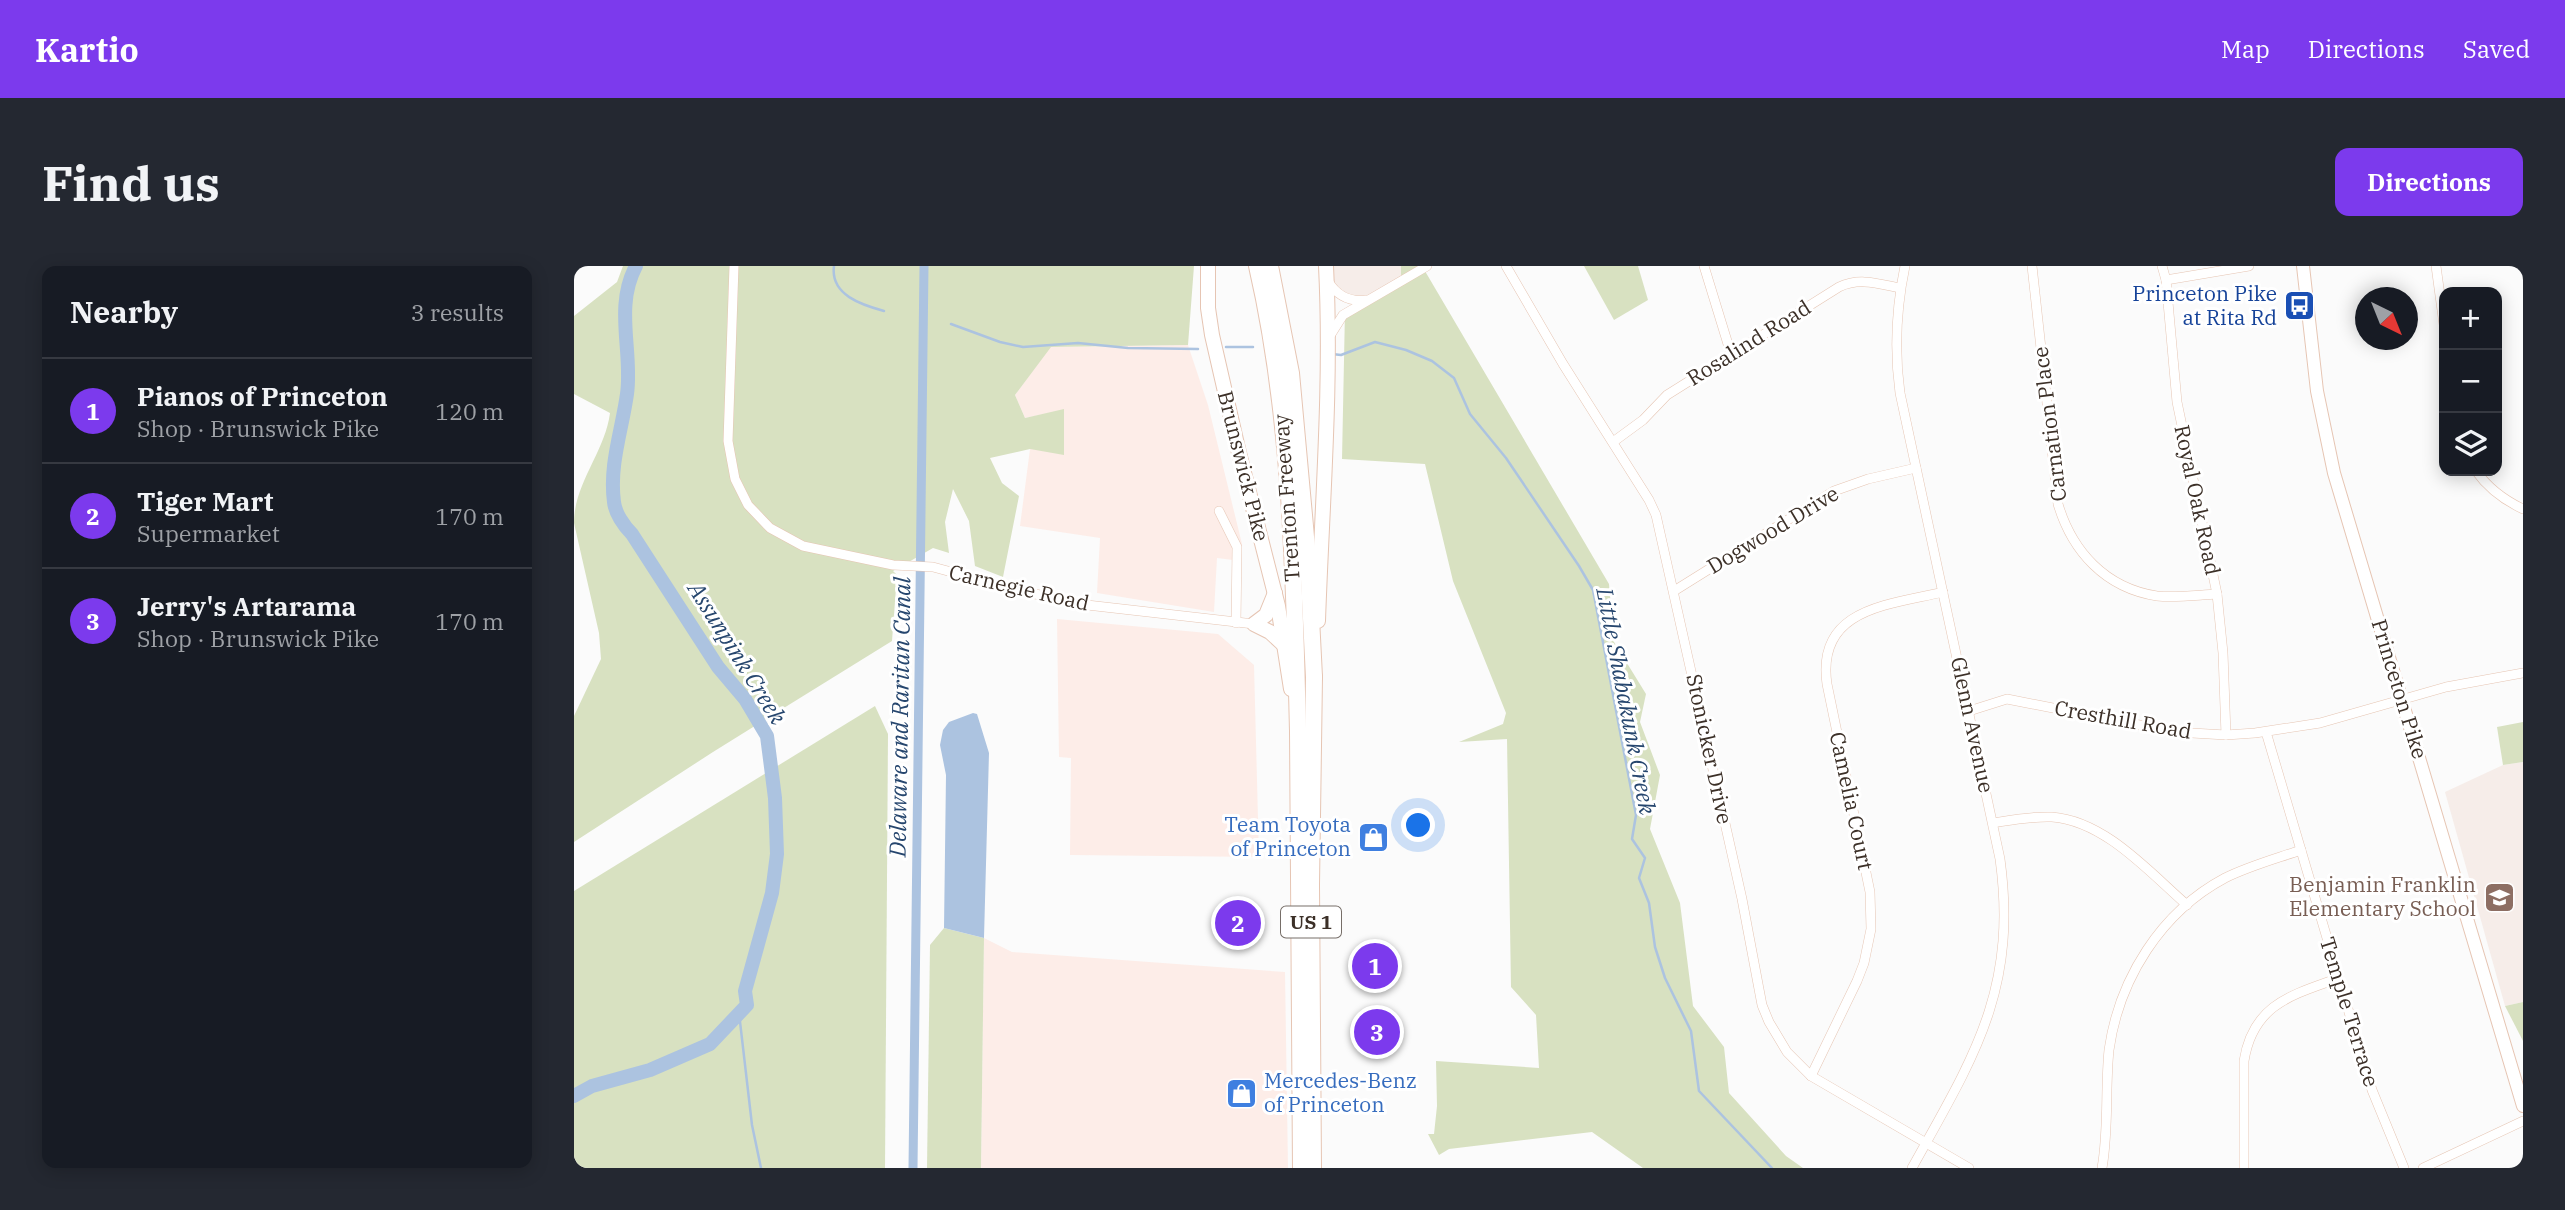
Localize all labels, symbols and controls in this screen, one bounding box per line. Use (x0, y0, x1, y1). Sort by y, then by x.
text: Kartio (35, 28, 139, 71)
text: Map (2221, 33, 2270, 65)
text: Directions (2308, 33, 2425, 65)
text: Saved (2463, 33, 2530, 65)
button: Directions (2335, 148, 2523, 216)
text: Find us (42, 151, 220, 214)
place label: Princeton Pike at Rita Rd (2132, 279, 2277, 331)
north arrow (2355, 287, 2418, 350)
map controls (2439, 287, 2502, 476)
button: + (2439, 287, 2502, 350)
bus stop icon: Princeton Pike at Rita Rd (2283, 289, 2317, 323)
text: Nearby (70, 292, 178, 331)
street label: Rosalind Road (1681, 293, 1816, 391)
text: 3 results (411, 297, 504, 327)
street label: Carnation Place (2026, 345, 2072, 503)
button: − (2439, 350, 2502, 413)
text: Pianos of Princeton (137, 379, 388, 413)
street label: Brunswick Pike (1212, 388, 1276, 544)
text: 1 (86, 396, 100, 426)
text: 120 m (435, 396, 504, 426)
text: Shop · Brunswick Pike (137, 413, 379, 443)
street label: Trenton Freeway (1266, 413, 1306, 583)
button: layers (2439, 413, 2502, 476)
street label: Royal Oak Road (2168, 422, 2228, 578)
street label: Dogwood Drive (1701, 479, 1844, 580)
text: Tiger Mart (137, 484, 273, 518)
text: 2 (86, 501, 100, 531)
text: 170 m (435, 501, 504, 531)
text: Supermarket (137, 518, 280, 548)
street label: Carnegie Road (946, 557, 1092, 617)
water label: Assunpink Creek (681, 574, 794, 730)
water label: Delaware and Raritan Canal (882, 576, 916, 858)
water label: Little Shabakunk Creek (1590, 584, 1664, 818)
text: Jerry's Artarama (137, 589, 356, 623)
text: 3 (86, 606, 100, 636)
text: 170 m (435, 606, 504, 636)
street label: Princeton Pike (2365, 615, 2434, 762)
text: Shop · Brunswick Pike (137, 623, 379, 653)
street label: Glenn Avenue (1945, 654, 2001, 795)
street label: Stonicker Drive (1680, 671, 1740, 826)
street label: Cresthill Road (2052, 693, 2194, 745)
street label: Camelia Court (1824, 729, 1880, 872)
your location (1401, 808, 1435, 842)
place label: Team Toyota of Princeton (1224, 810, 1351, 862)
shop icon: Team Toyota of Princeton (1357, 820, 1391, 854)
place label: Benjamin Franklin Elementary School (2289, 870, 2476, 922)
school or university icon: Benjamin Franklin Elementary School (2482, 880, 2516, 914)
pin: 2 (1215, 897, 1261, 949)
road number: US 1 (1281, 906, 1341, 937)
street label: Temple Terrace (2314, 933, 2386, 1090)
pin: 1 (1352, 940, 1398, 992)
pin: 3 (1354, 1006, 1400, 1058)
place label: Mercedes-Benz of Princeton (1264, 1066, 1417, 1118)
shop icon: Mercedes-Benz of Princeton (1224, 1076, 1258, 1110)

